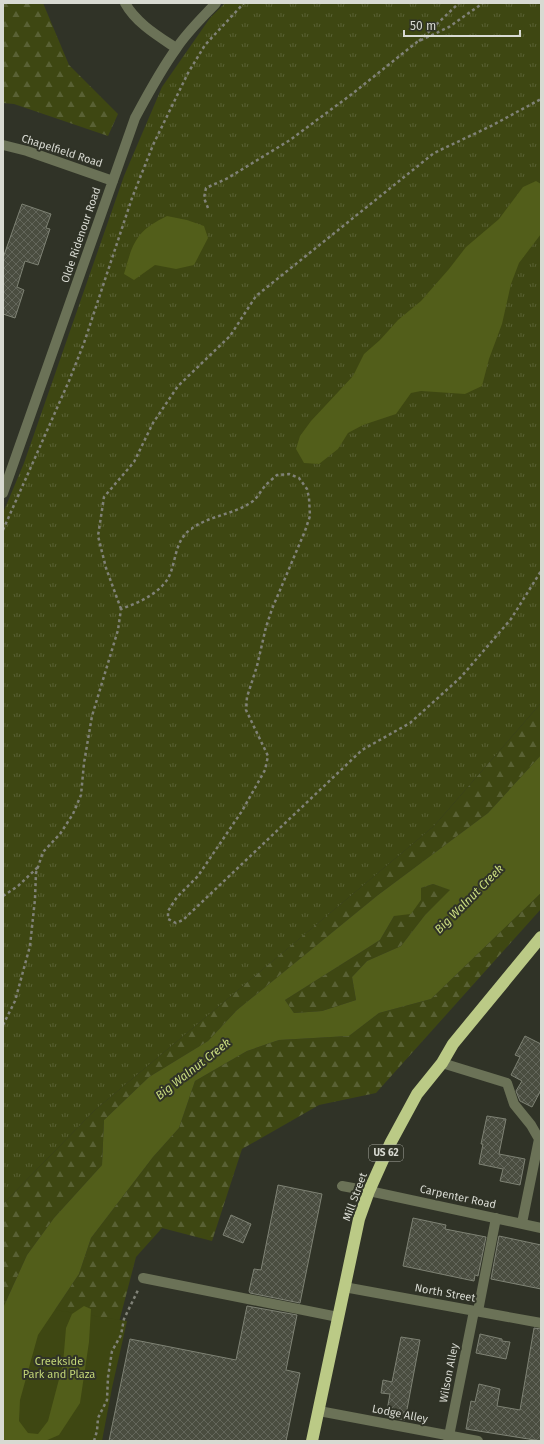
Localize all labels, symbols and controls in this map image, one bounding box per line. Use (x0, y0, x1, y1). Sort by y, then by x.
scale bar (404, 12, 520, 38)
text: 50 m (410, 19, 436, 33)
street label: Chapelfield Road (20, 132, 104, 170)
street label: Olde Ridenour Road (59, 185, 103, 285)
water label: Big Walnut Creek (432, 861, 507, 936)
water label: Big Walnut Creek (153, 1035, 234, 1103)
road number: US 62 (369, 1145, 403, 1161)
street label: Mill Street (340, 1171, 370, 1223)
street label: Carpenter Road (419, 1183, 497, 1211)
street label: North Street (414, 1281, 476, 1305)
street label: Wilson Alley (437, 1342, 461, 1404)
park label: Creekside Park and Plaza (23, 1355, 95, 1381)
street label: Lodge Alley (371, 1402, 430, 1426)

